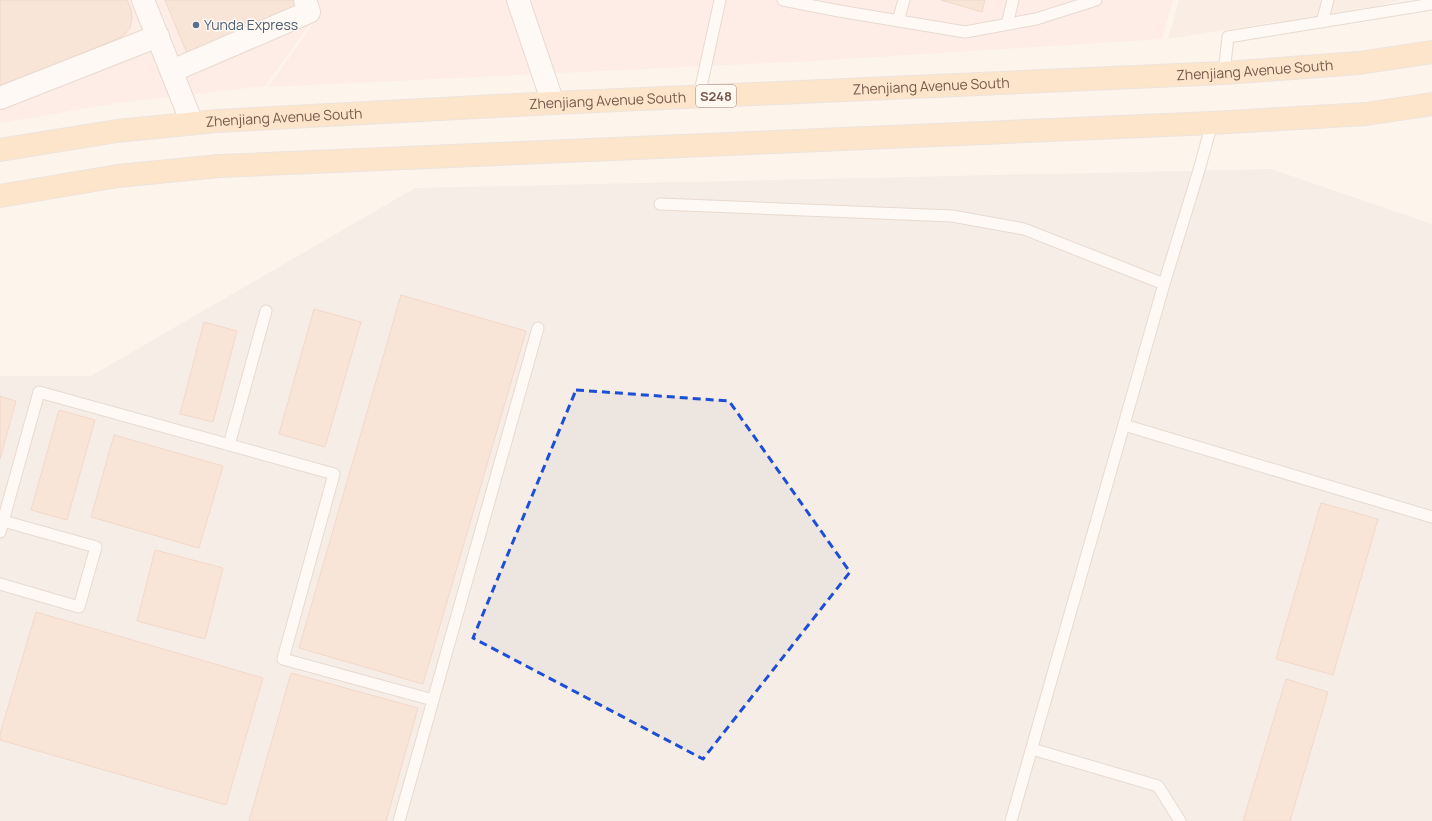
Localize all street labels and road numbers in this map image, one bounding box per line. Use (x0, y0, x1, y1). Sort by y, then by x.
street label: Zhenjiang Avenue South (1176, 55, 1334, 84)
street label: Zhenjiang Avenue South (852, 73, 1010, 99)
road number: S248 (696, 85, 736, 107)
street label: Zhenjiang Avenue South (528, 87, 686, 113)
street label: Zhenjiang Avenue South (204, 103, 363, 131)

